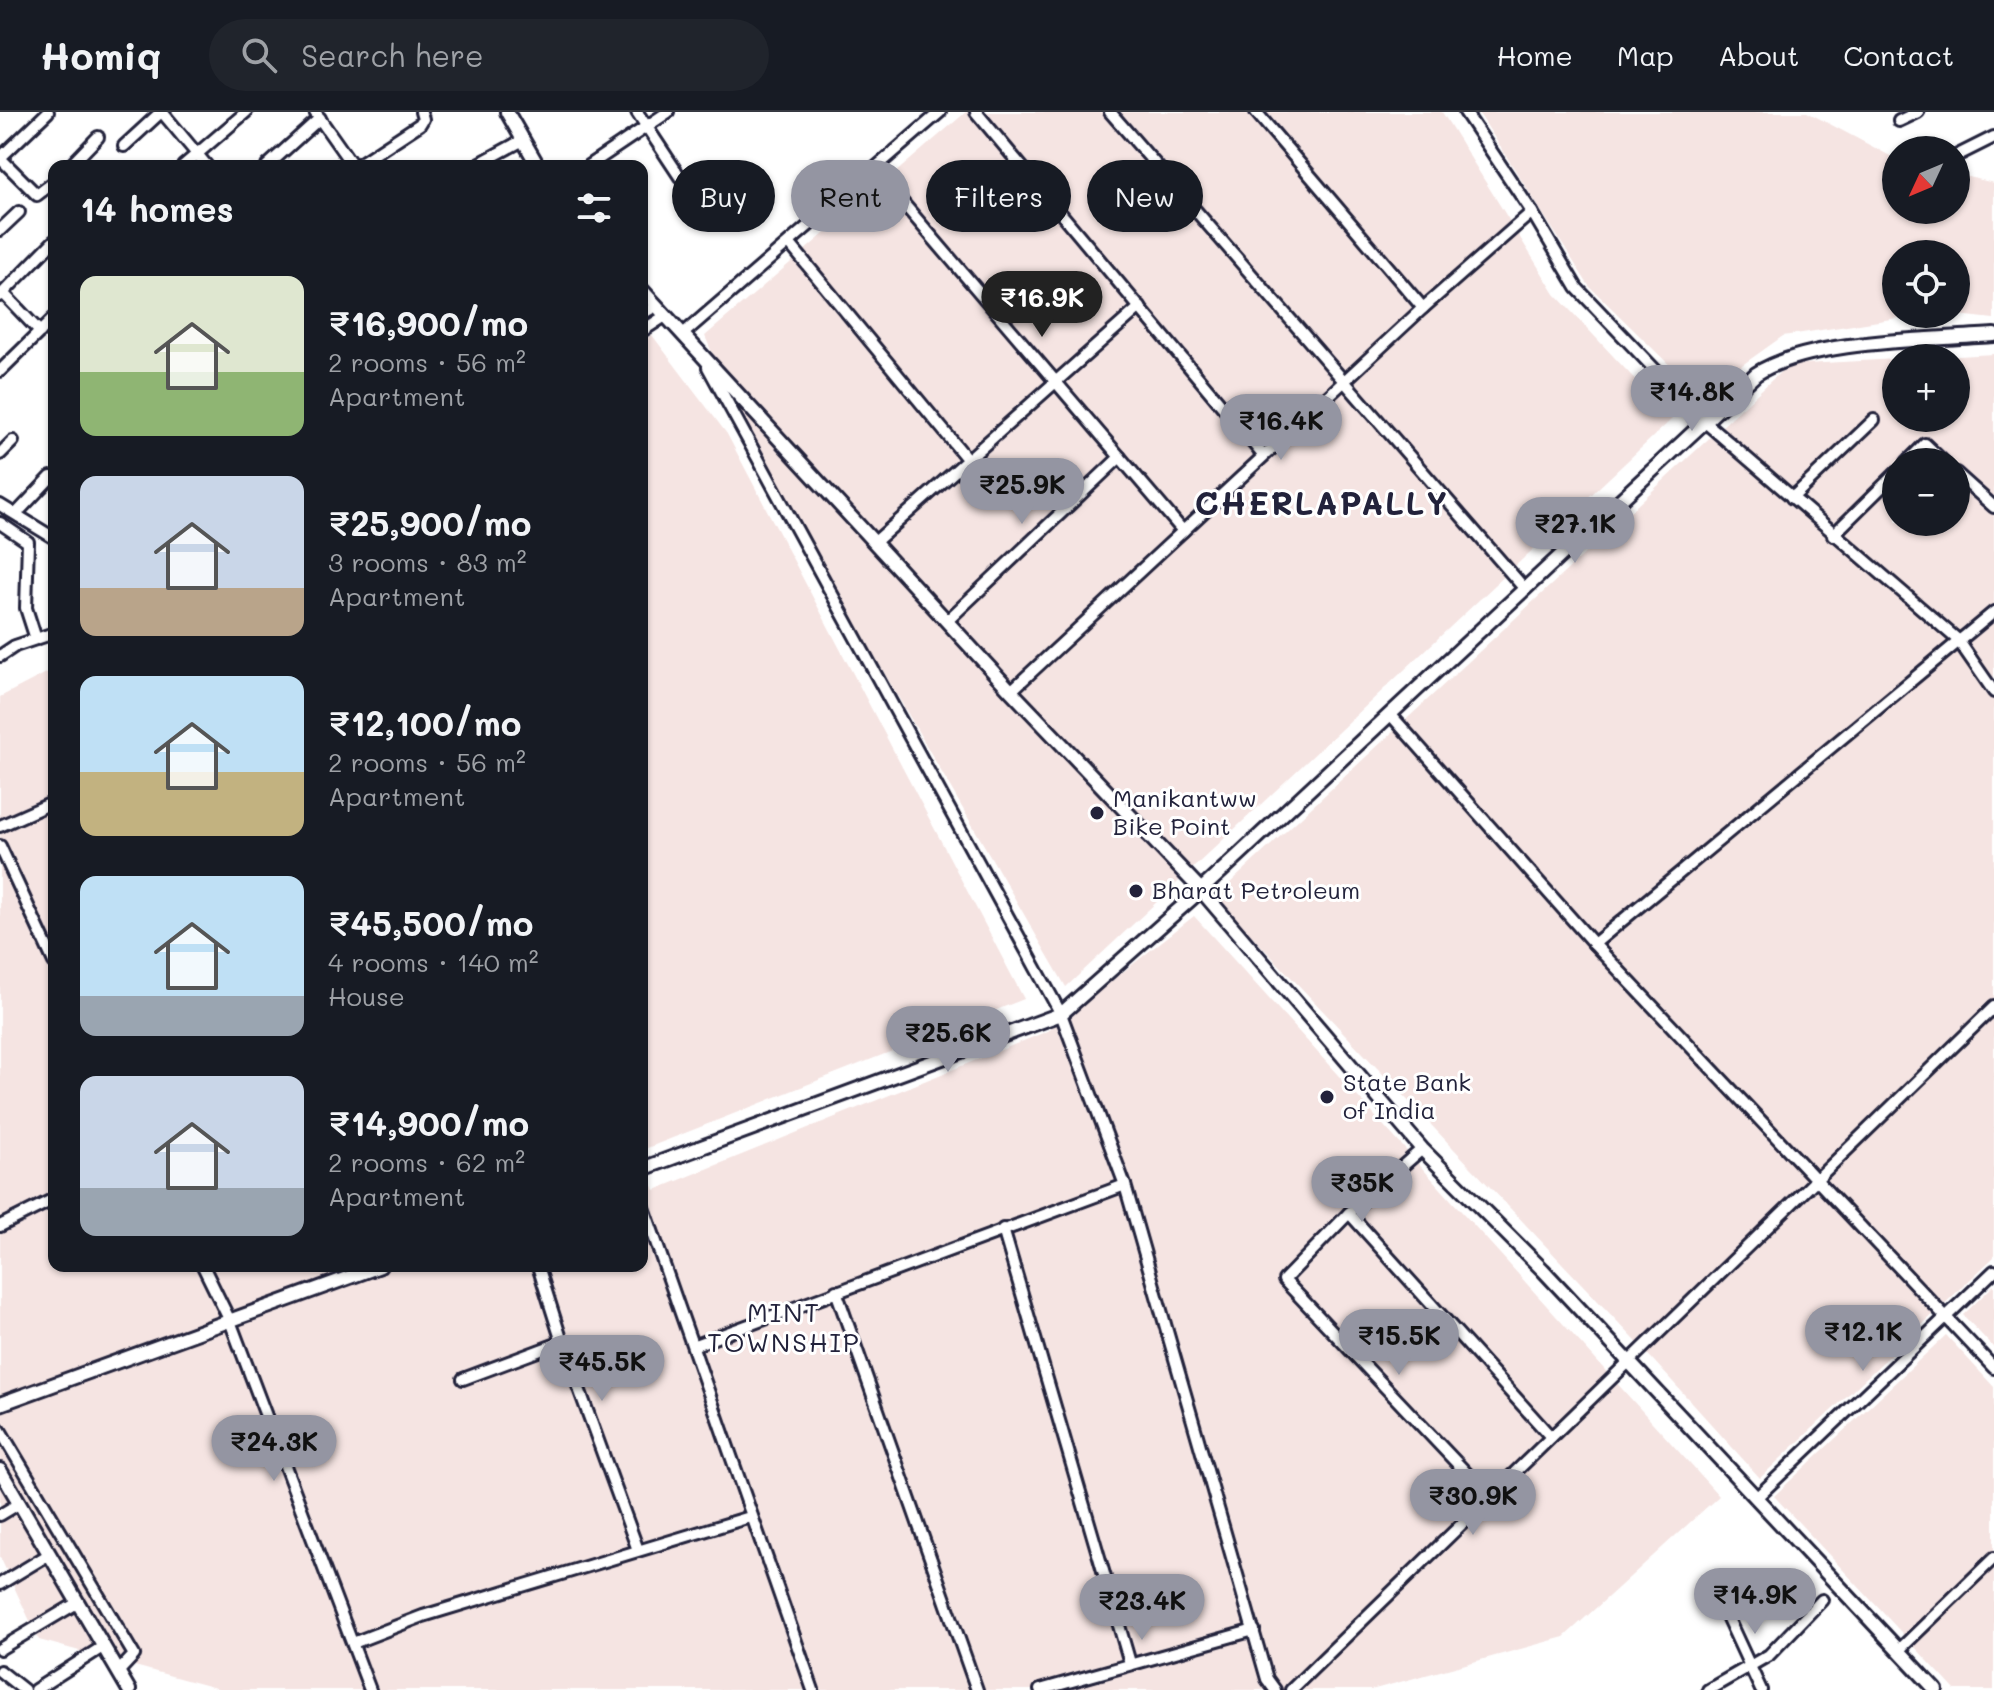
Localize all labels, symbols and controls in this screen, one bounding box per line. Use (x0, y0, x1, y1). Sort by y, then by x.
search box (209, 19, 769, 91)
text: Homiq (40, 30, 161, 80)
icon: search (237, 33, 281, 77)
text: Search here (301, 35, 484, 75)
text: Home (1497, 37, 1573, 73)
text: Map (1617, 37, 1674, 73)
text: About (1718, 37, 1799, 73)
text: Contact (1843, 37, 1954, 73)
north arrow (1882, 136, 1970, 224)
map controls (1882, 136, 1970, 536)
chip: Buy (672, 160, 775, 232)
chip: Rent (791, 160, 910, 232)
chip: Filters (926, 160, 1071, 232)
chip: New (1087, 160, 1203, 232)
text: 14 homes (80, 186, 234, 231)
icon: filters (572, 186, 616, 230)
button: locate (1882, 240, 1970, 328)
pin: ₹16.9K (977, 271, 1107, 339)
text: ₹16.9K (999, 280, 1085, 314)
text: ₹16,900/mo (328, 300, 528, 345)
icon: home (144, 308, 240, 404)
button: + (1882, 344, 1970, 432)
text: 2 rooms · 56 m² (328, 345, 526, 379)
pin: ₹14.8K (1627, 365, 1757, 433)
text: ₹14.8K (1649, 374, 1735, 408)
text: Apartment (328, 379, 465, 413)
pin: ₹16.4K (1216, 394, 1346, 462)
text: ₹16.4K (1238, 403, 1324, 437)
button: − (1882, 448, 1970, 536)
pin: ₹25.9K (957, 458, 1087, 526)
text: ₹25.9K (978, 467, 1066, 501)
district label: CHERLAPALLY (1195, 481, 1449, 523)
pin: ₹27.1K (1510, 497, 1640, 565)
text: ₹25,900/mo (328, 500, 531, 545)
text: ₹27.1K (1534, 506, 1616, 540)
icon: home (144, 508, 240, 604)
text: 3 rooms · 83 m² (328, 545, 527, 579)
text: Apartment (328, 579, 465, 613)
text: ₹12,100/mo (328, 700, 521, 745)
icon: home (144, 708, 240, 804)
text: 2 rooms · 56 m² (328, 745, 526, 779)
text: Apartment (328, 779, 465, 813)
place label: Manikantww Bike Point (1113, 782, 1257, 841)
marker: Manikantww Bike Point (1088, 804, 1106, 822)
place label: Bharat Petroleum (1152, 874, 1360, 905)
marker: Bharat Petroleum (1127, 882, 1145, 900)
text: ₹45,500/mo (328, 900, 533, 945)
icon: home (144, 908, 240, 1004)
text: 4 rooms · 140 m² (328, 945, 539, 979)
text: House (328, 979, 405, 1013)
pin: ₹25.6K (883, 1006, 1013, 1074)
text: ₹25.6K (904, 1015, 992, 1049)
place label: State Bank of India (1343, 1066, 1471, 1125)
marker: State Bank of India (1318, 1088, 1336, 1106)
text: ₹14,900/mo (328, 1100, 529, 1145)
icon: home (144, 1108, 240, 1204)
text: 2 rooms · 62 m² (328, 1145, 525, 1179)
pin: ₹35K (1315, 1156, 1409, 1224)
text: ₹35K (1329, 1165, 1395, 1199)
text: Apartment (328, 1179, 465, 1213)
district label: MINT TOWNSHIP (707, 1295, 861, 1359)
pin: ₹12.1K (1798, 1305, 1928, 1373)
pin: ₹15.5K (1334, 1309, 1464, 1377)
text: ₹12.1K (1823, 1314, 1903, 1348)
text: ₹15.5K (1357, 1318, 1441, 1352)
pin: ₹45.5K (537, 1335, 667, 1403)
text: ₹45.5K (557, 1344, 647, 1378)
pin: ₹24.3K (209, 1415, 339, 1483)
text: ₹24.3K (230, 1424, 318, 1458)
pin: ₹30.9K (1408, 1469, 1538, 1537)
text: ₹30.9K (1428, 1478, 1518, 1512)
pin: ₹14.9K (1690, 1568, 1820, 1636)
pin: ₹23.4K (1077, 1574, 1207, 1642)
text: ₹14.9K (1712, 1577, 1798, 1611)
text: ₹23.4K (1098, 1583, 1186, 1617)

